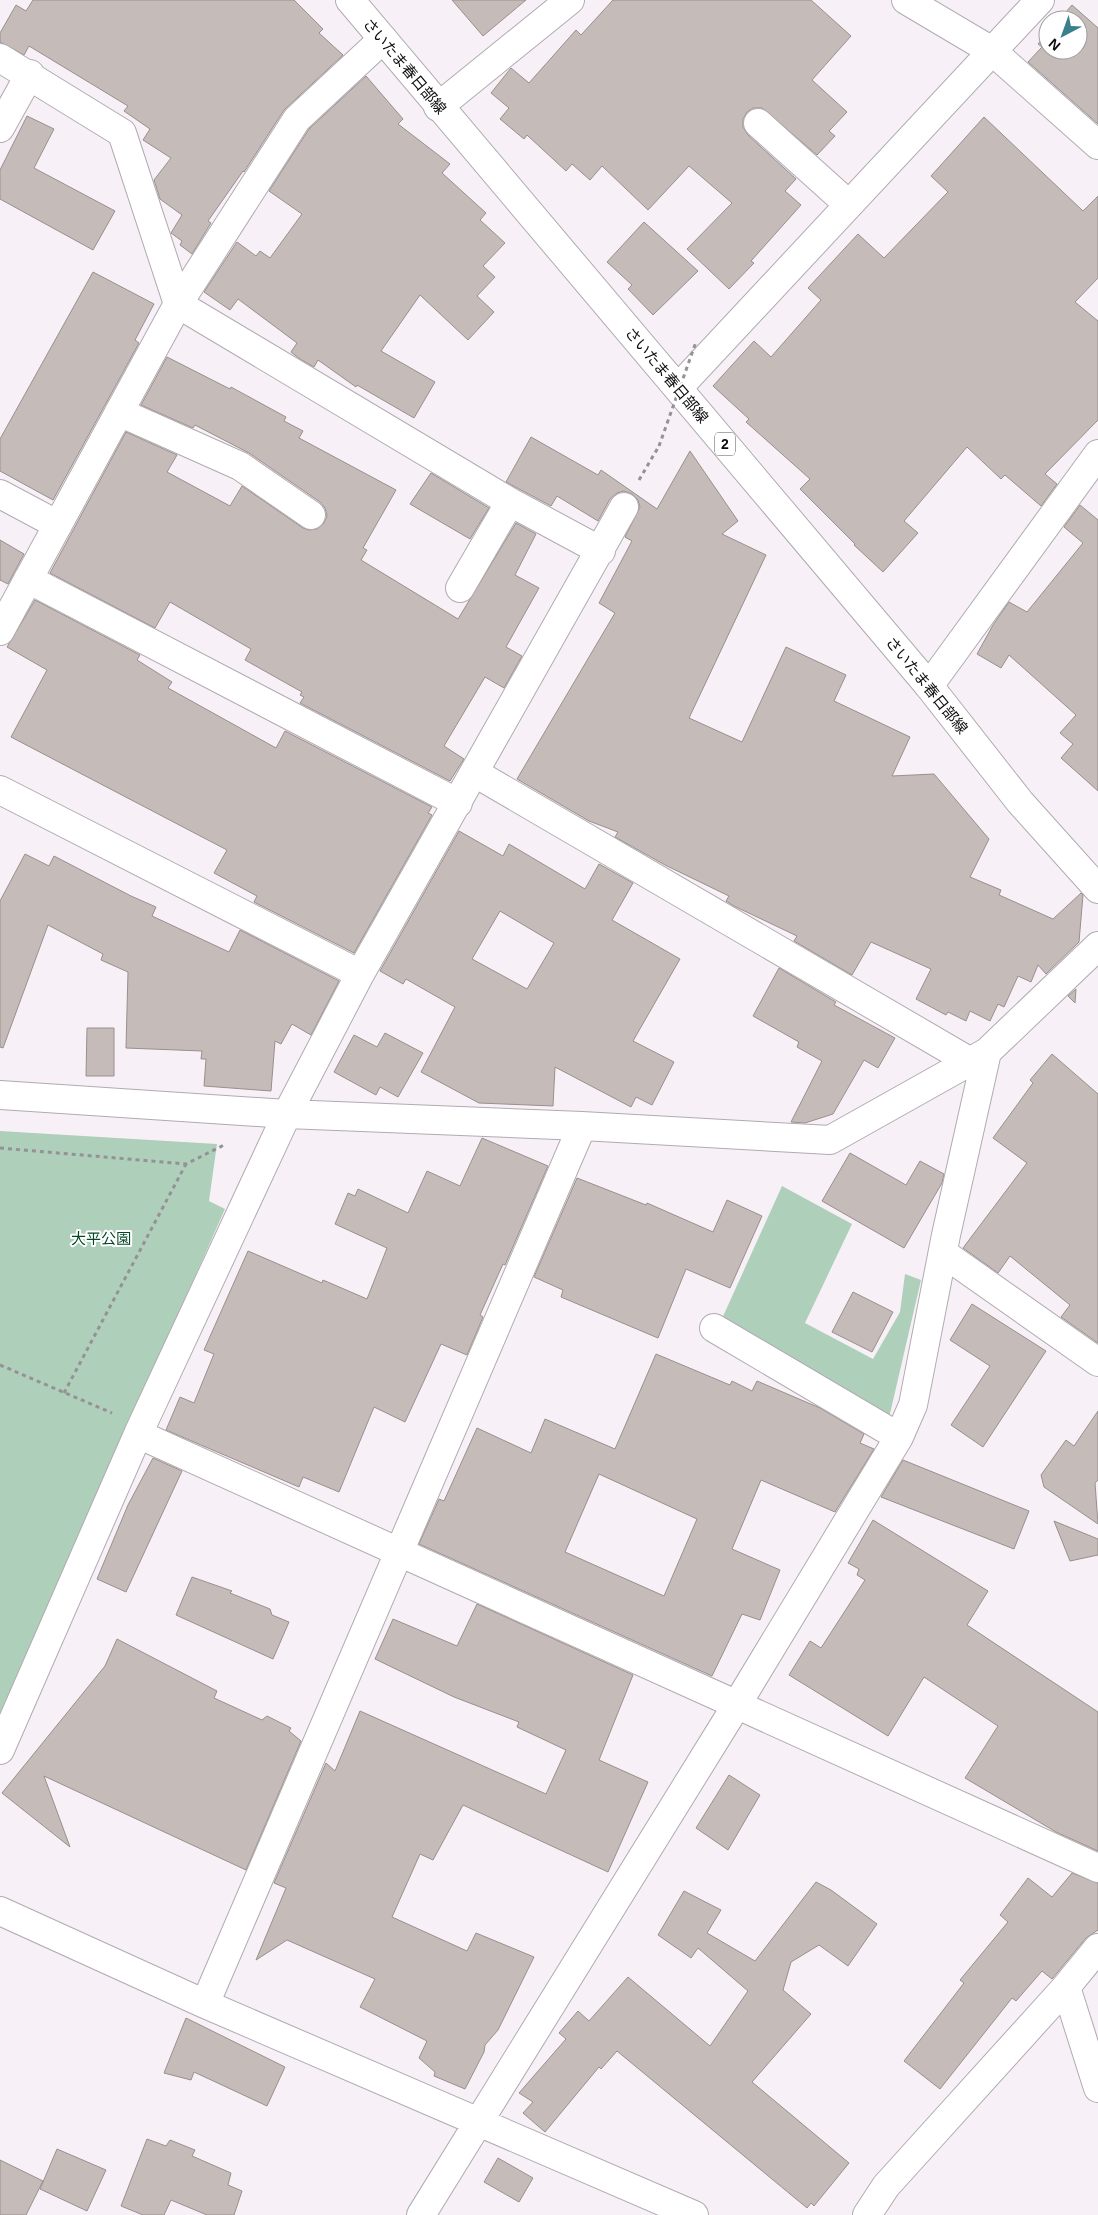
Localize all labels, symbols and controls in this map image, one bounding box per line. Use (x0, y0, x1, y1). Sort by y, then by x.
north arrow (1038, 10, 1088, 60)
street label: さいたま春日部線 (360, 15, 450, 117)
text: N (1045, 35, 1064, 54)
street label: さいたま春日部線 (622, 324, 712, 426)
road number: 2 (715, 432, 735, 456)
street label: さいたま春日部線 (883, 633, 971, 737)
park label: 大平公園 (71, 1230, 131, 1247)

